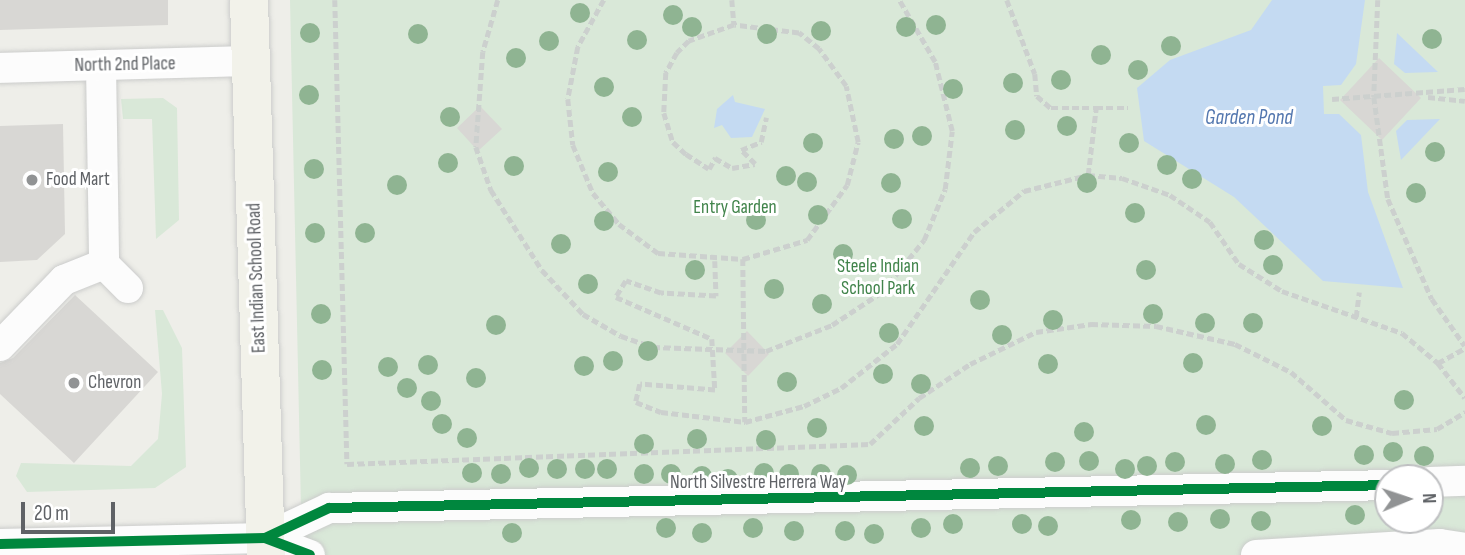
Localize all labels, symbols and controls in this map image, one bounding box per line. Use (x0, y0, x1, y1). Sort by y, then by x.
street label: North 2nd Place (74, 53, 176, 77)
water label: Garden Pond (1205, 105, 1293, 131)
place label: Food Mart (46, 169, 110, 191)
marker: Food Mart (24, 172, 40, 188)
park label: Entry Garden (693, 197, 777, 219)
street label: East Indian School Road (243, 203, 271, 353)
park label: Steele Indian School Park (837, 256, 919, 300)
place label: Chevron (88, 372, 141, 394)
marker: Chevron (66, 375, 82, 391)
north arrow (1374, 464, 1444, 534)
street label: North Silvestre Herrera Way (670, 472, 846, 494)
scale bar (24, 489, 119, 532)
text: N (1417, 493, 1440, 504)
text: 20 m (34, 501, 69, 526)

